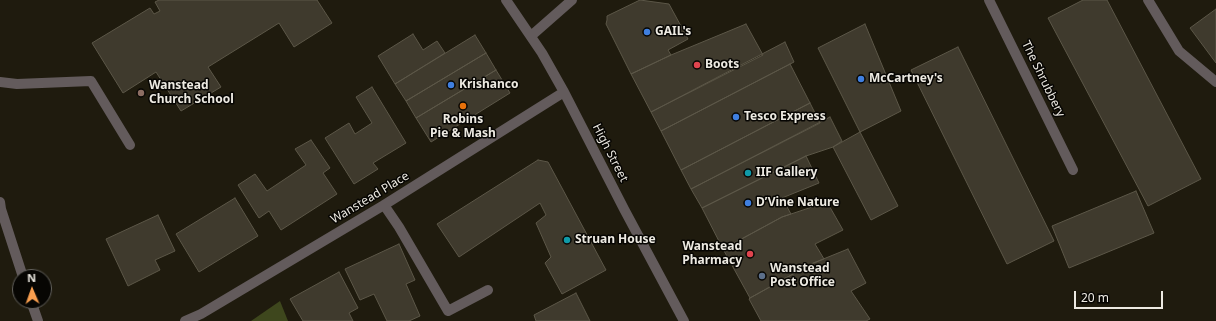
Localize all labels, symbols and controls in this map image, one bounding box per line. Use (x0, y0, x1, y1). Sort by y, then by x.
place label: GAIL's (655, 25, 691, 39)
marker: GAIL's (642, 27, 652, 37)
street label: The Shrubbery (1018, 39, 1068, 119)
place label: Boots (705, 58, 739, 72)
marker: Boots (692, 60, 702, 70)
place label: McCartney's (869, 72, 943, 86)
marker: McCartney's (856, 74, 866, 84)
place label: Krishanco (459, 78, 518, 92)
place label: Wanstead Church School (149, 79, 234, 107)
marker: Krishanco (446, 80, 456, 90)
marker: Wanstead Church School (136, 88, 146, 98)
marker: Robins Pie & Mash (458, 101, 468, 111)
place label: Tesco Express (744, 110, 826, 124)
marker: Tesco Express (731, 112, 741, 122)
place label: Robins Pie & Mash (430, 113, 496, 141)
street label: High Street (589, 121, 631, 185)
place label: IIF Gallery (756, 166, 817, 180)
marker: IIF Gallery (743, 168, 753, 178)
street label: Wanstead Place (328, 169, 412, 227)
place label: D’Vine Nature (756, 196, 839, 210)
marker: D’Vine Nature (743, 198, 753, 208)
place label: Struan House (575, 233, 656, 247)
marker: Struan House (562, 235, 572, 245)
place label: Wanstead Pharmacy (682, 240, 742, 268)
marker: Wanstead Pharmacy (745, 249, 755, 259)
place label: Wanstead Post Office (770, 262, 835, 290)
north arrow (12, 269, 52, 309)
text: N (27, 270, 36, 285)
marker: Wanstead Post Office (757, 271, 767, 281)
scale bar (1076, 283, 1165, 309)
text: 20 m (1081, 289, 1109, 306)

